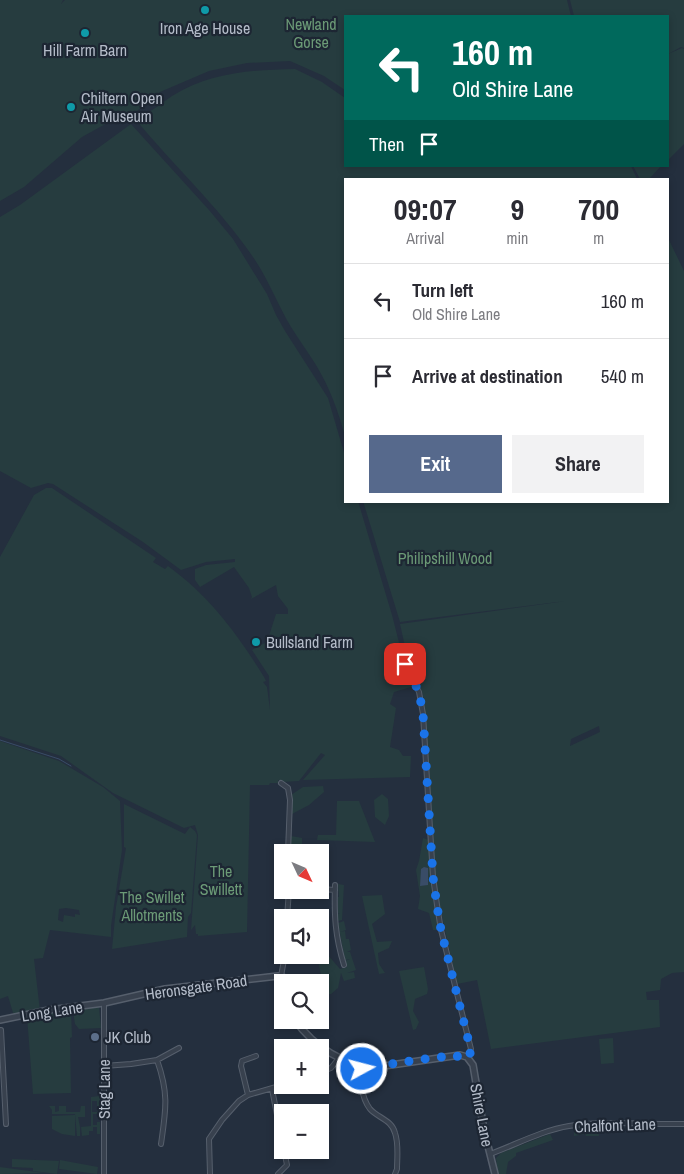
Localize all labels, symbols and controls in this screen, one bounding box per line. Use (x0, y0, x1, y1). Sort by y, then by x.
marker: Iron Age House (199, 4, 211, 16)
park label: Newland Gorse (285, 13, 337, 53)
place label: Iron Age House (160, 17, 250, 39)
marker: Hill Farm Barn (79, 27, 91, 39)
text: 160 m (452, 29, 533, 76)
icon: left (369, 35, 434, 100)
place label: Hill Farm Barn (43, 39, 127, 61)
text: Old Shire Lane (452, 74, 573, 104)
place label: Chiltern Open Air Museum (80, 87, 163, 127)
marker: Chiltern Open Air Museum (65, 101, 77, 113)
icon: arrive (415, 130, 443, 158)
text: Then (369, 131, 405, 157)
text: 09:07 (394, 189, 457, 229)
text: 9 (511, 189, 524, 229)
text: 700 (578, 189, 619, 229)
text: Arrival (406, 227, 444, 249)
text: min (506, 227, 528, 249)
text: m (593, 227, 604, 249)
text: Turn left (412, 277, 473, 303)
icon: left (369, 287, 397, 315)
text: 160 m (601, 288, 644, 314)
text: Old Shire Lane (412, 303, 500, 325)
icon: arrive (369, 362, 397, 390)
text: Arrive at destination (412, 363, 563, 389)
text: 540 m (601, 363, 644, 389)
button: Exit (369, 435, 502, 493)
button: Share (512, 435, 644, 493)
park label: Philipshill Wood (398, 547, 492, 569)
place label: Bullsland Farm (266, 631, 353, 653)
marker: Bullsland Farm (250, 636, 262, 648)
pin (384, 643, 426, 685)
icon: arrive (391, 650, 419, 678)
north arrow (274, 844, 329, 899)
map controls (274, 844, 329, 1159)
park label: The Swillett (200, 860, 242, 900)
park label: The Swillet Allotments (120, 886, 185, 926)
button: sound (274, 909, 329, 964)
street label: Heronsgate Road (144, 969, 248, 1005)
button: search (274, 974, 329, 1029)
street label: Long Lane (20, 995, 84, 1027)
place label: JK Club (105, 1026, 151, 1048)
marker: JK Club (89, 1031, 101, 1043)
button: + (274, 1039, 329, 1094)
position arrow (335, 1042, 387, 1094)
street label: Stag Lane (93, 1059, 115, 1119)
street label: Shire Lane (465, 1081, 499, 1149)
button: − (274, 1104, 329, 1159)
street label: Chalfont Lane (574, 1113, 656, 1137)

